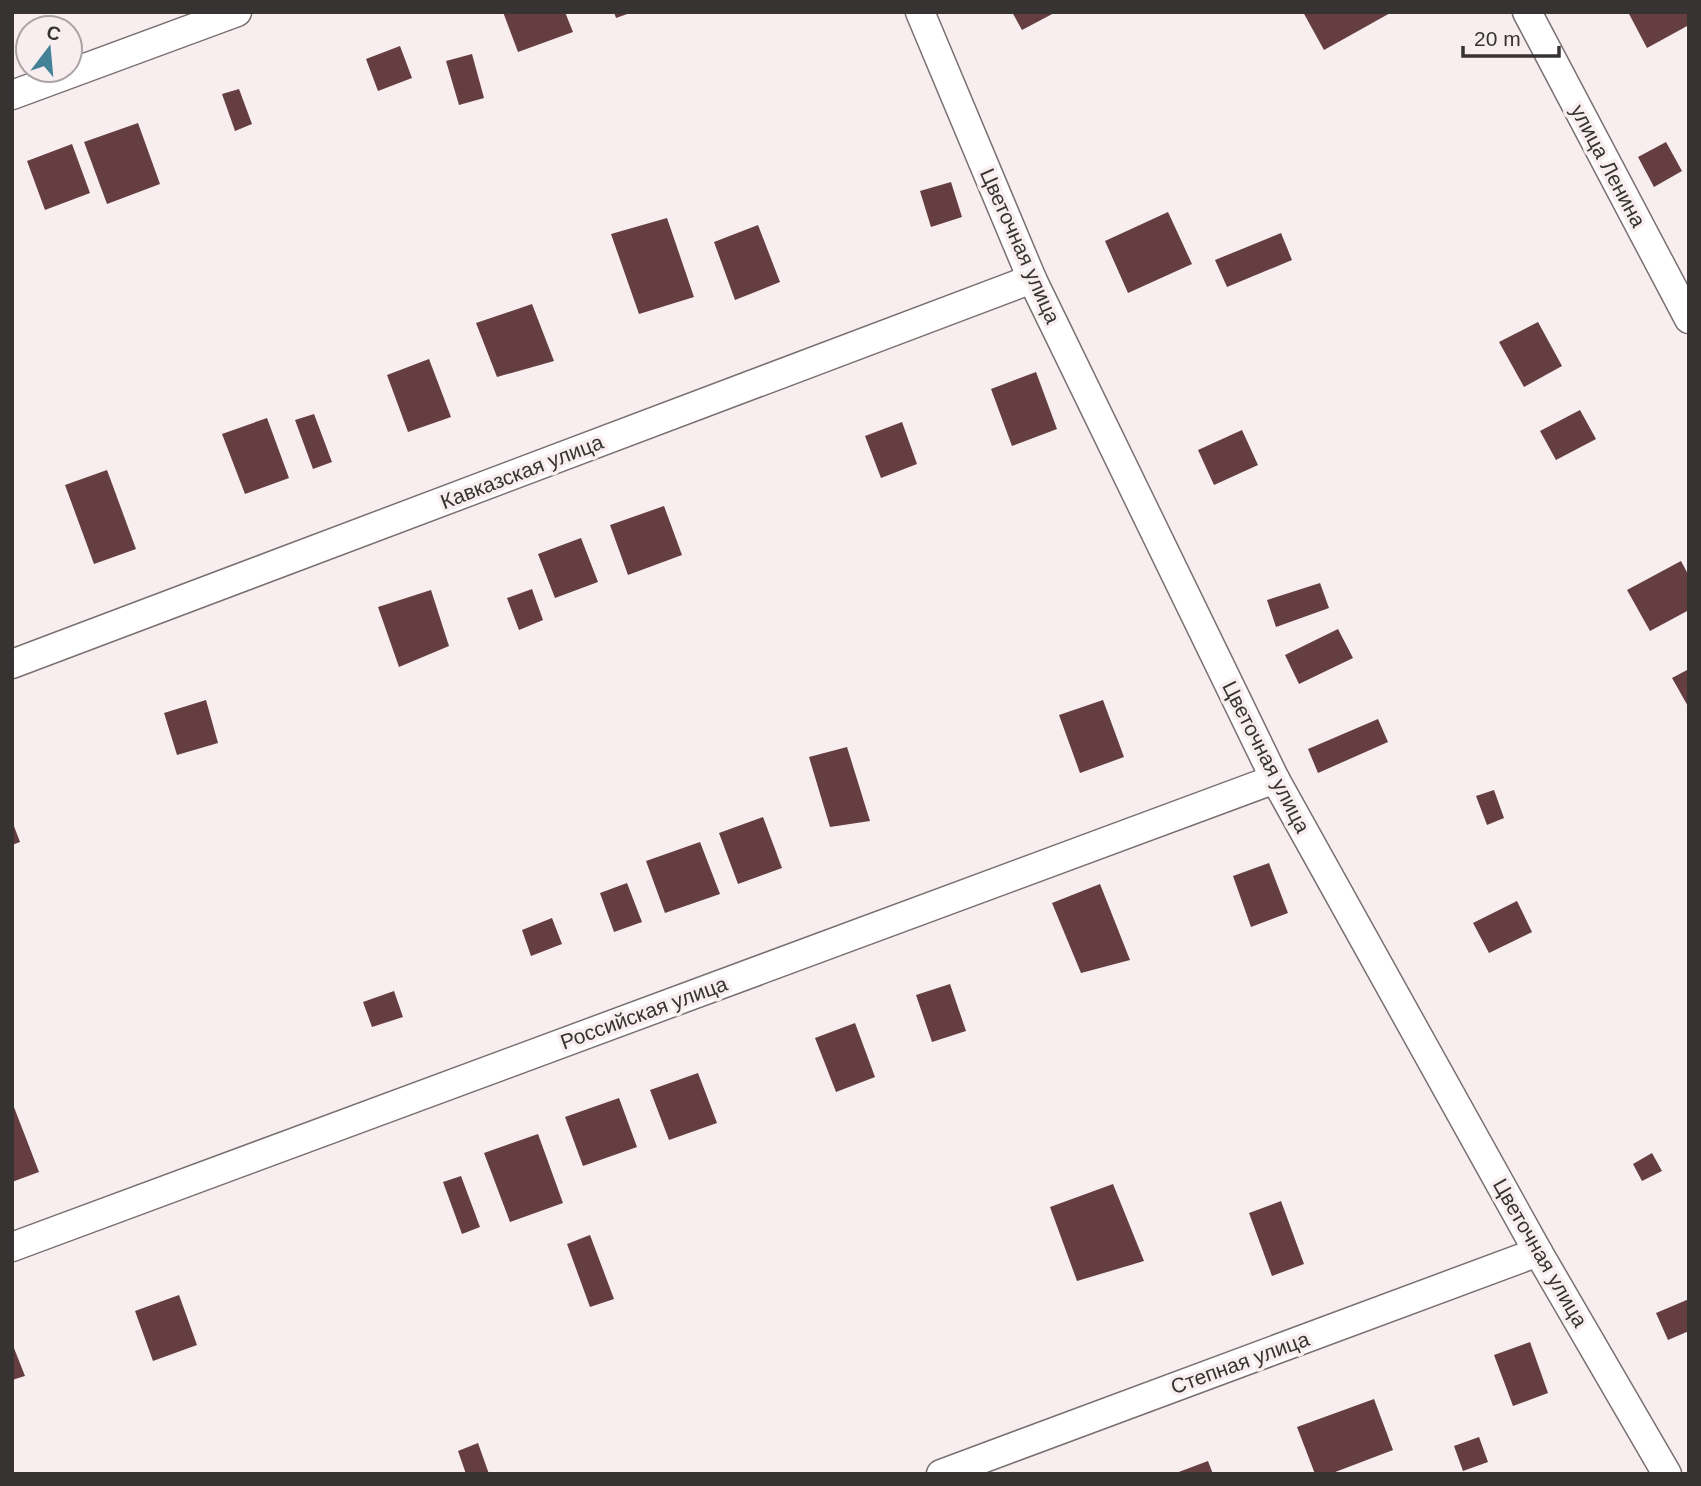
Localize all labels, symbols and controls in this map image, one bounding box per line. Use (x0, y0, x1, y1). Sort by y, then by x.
north arrow (14, 14, 84, 84)
scale bar (1463, 14, 1559, 58)
text: С (44, 21, 63, 45)
text: 20 m (1474, 27, 1521, 50)
street label: улица Ленина (1566, 100, 1651, 231)
street label: Цветочная улица (976, 165, 1065, 327)
street label: Кавказская улица (437, 430, 607, 513)
street label: Цветочная улица (1218, 677, 1315, 837)
street label: Российская улица (557, 972, 731, 1053)
street label: Цветочная улица (1489, 1175, 1592, 1331)
street label: Степная улица (1167, 1327, 1313, 1398)

